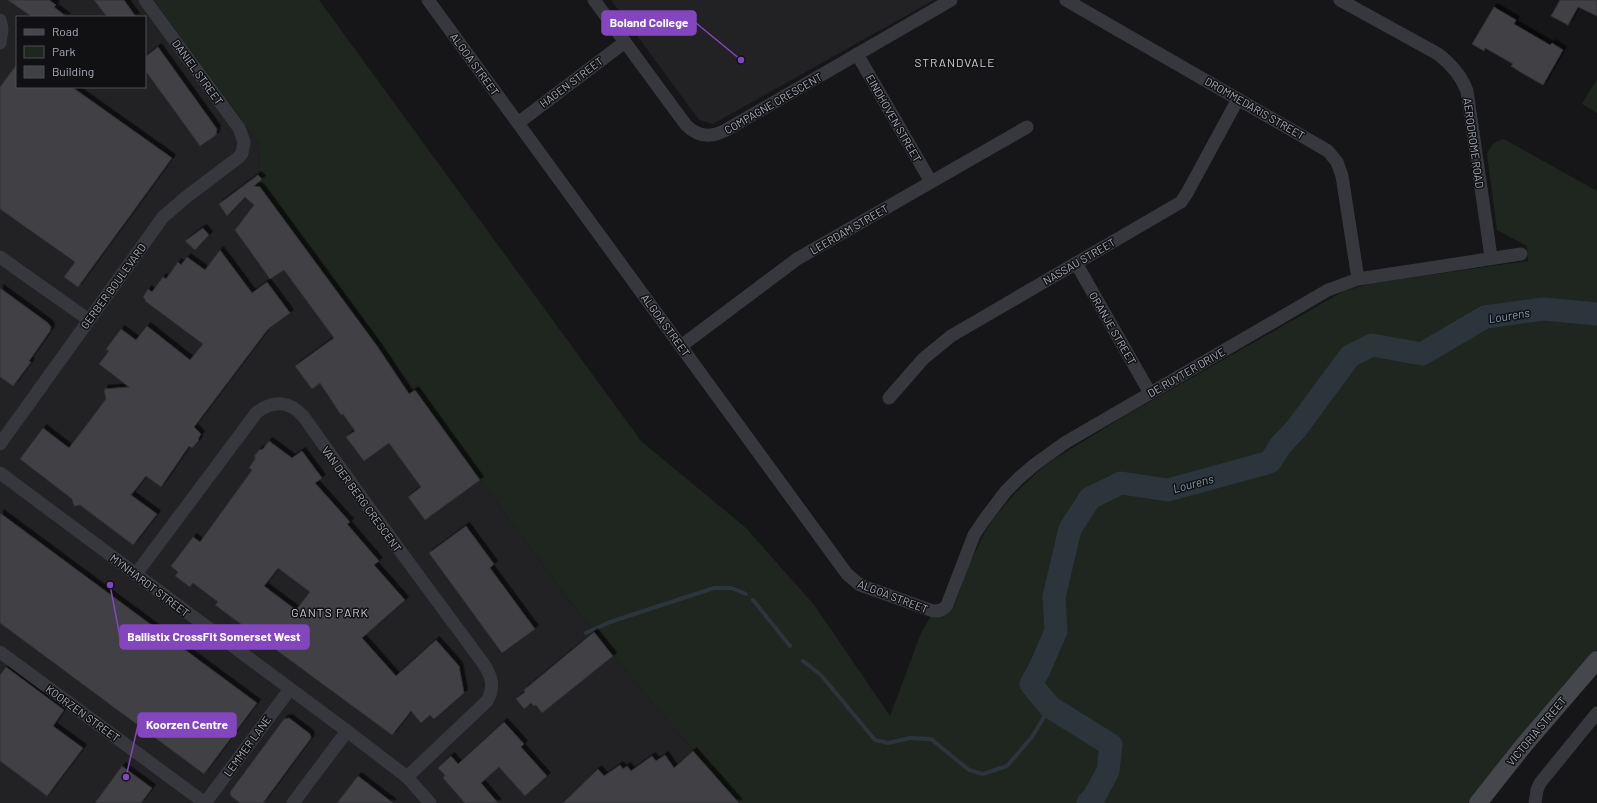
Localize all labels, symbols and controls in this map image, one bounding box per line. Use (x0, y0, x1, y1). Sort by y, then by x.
callout: Boland College (602, 11, 696, 35)
text: Boland College (610, 15, 689, 29)
legend (16, 16, 146, 88)
text: Road (52, 24, 79, 38)
street label: ALGOA STREET (448, 30, 502, 98)
street label: DANIEL STREET (170, 37, 226, 107)
text: Park (52, 44, 76, 58)
street label: HAGEN STREET (537, 54, 605, 110)
district label: STRANDVALE (914, 55, 996, 69)
text: Building (52, 64, 94, 78)
street label: COMPAGNE CRESCENT (722, 70, 824, 136)
street label: EINDHOVEN STREET (864, 72, 924, 164)
street label: DROMMEDARIS STREET (1203, 74, 1307, 142)
street label: AERODROME ROAD (1461, 97, 1487, 189)
street label: LEERDAM STREET (807, 201, 891, 257)
street label: NASSAU STREET (1041, 235, 1117, 287)
street label: GERBER BOULEVARD (78, 241, 148, 331)
street label: ORANJE STREET (1087, 289, 1139, 367)
street label: ALGOA STREET (639, 291, 693, 359)
water label: Lourens (1487, 305, 1531, 325)
street label: DE RUYTER DRIVE (1145, 344, 1227, 399)
street label: VAN DER BERG CRESCENT (319, 444, 405, 554)
water label: Lourens (1171, 471, 1215, 495)
street label: MYNHARDT STREET (108, 551, 192, 619)
street label: ALGOA STREET (856, 577, 930, 615)
district label: GANTS PARK (291, 605, 369, 619)
callout: Ballistix CrossFit Somerset West (120, 625, 309, 649)
text: Ballistix CrossFit Somerset West (127, 629, 301, 643)
street label: KOORZEN STREET (44, 682, 122, 744)
street label: VICTORIA STREET (1503, 694, 1569, 768)
callout: Koorzen Centre (138, 713, 236, 737)
street label: LEMMER LANE (221, 713, 273, 779)
text: Koorzen Centre (146, 717, 229, 731)

